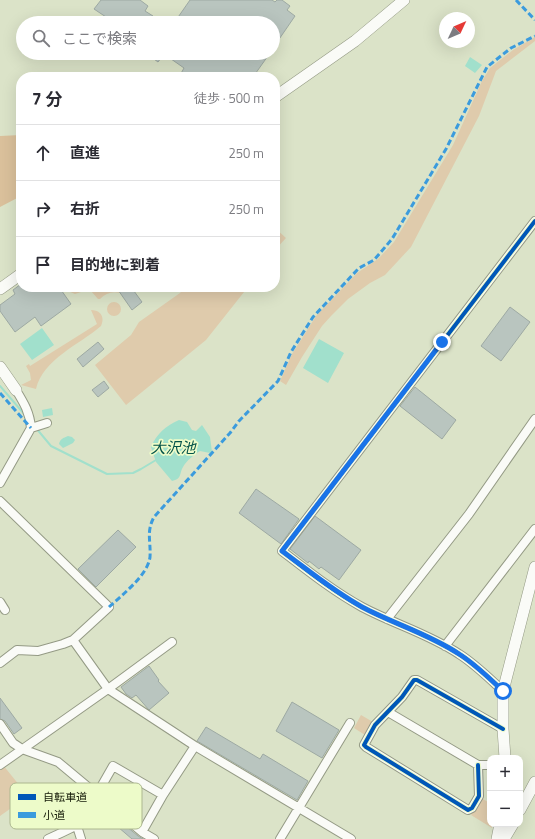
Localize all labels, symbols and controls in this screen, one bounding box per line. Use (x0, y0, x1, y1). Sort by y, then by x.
north arrow (439, 12, 475, 48)
search box (16, 16, 280, 60)
icon: search (30, 27, 52, 49)
text: ここで検索 (62, 27, 137, 50)
text: 7 分 (32, 86, 62, 112)
text: 徒歩 · 500 m (194, 88, 264, 108)
text: 直進 (70, 141, 100, 164)
icon: ahead (32, 142, 54, 164)
text: 250 m (228, 143, 264, 163)
text: 右折 (70, 197, 100, 220)
icon: right (32, 198, 54, 220)
text: 250 m (228, 199, 264, 219)
text: 目的地に到着 (70, 253, 160, 276)
icon: arrive (32, 254, 54, 276)
route end (433, 333, 451, 351)
water label: 大沢池 (150, 436, 197, 459)
route start (494, 682, 512, 700)
map controls (487, 755, 523, 827)
button: + (487, 755, 523, 791)
legend (10, 783, 142, 829)
text: 自転車道 (43, 789, 87, 805)
button: − (487, 791, 523, 827)
text: 小道 (43, 807, 65, 823)

